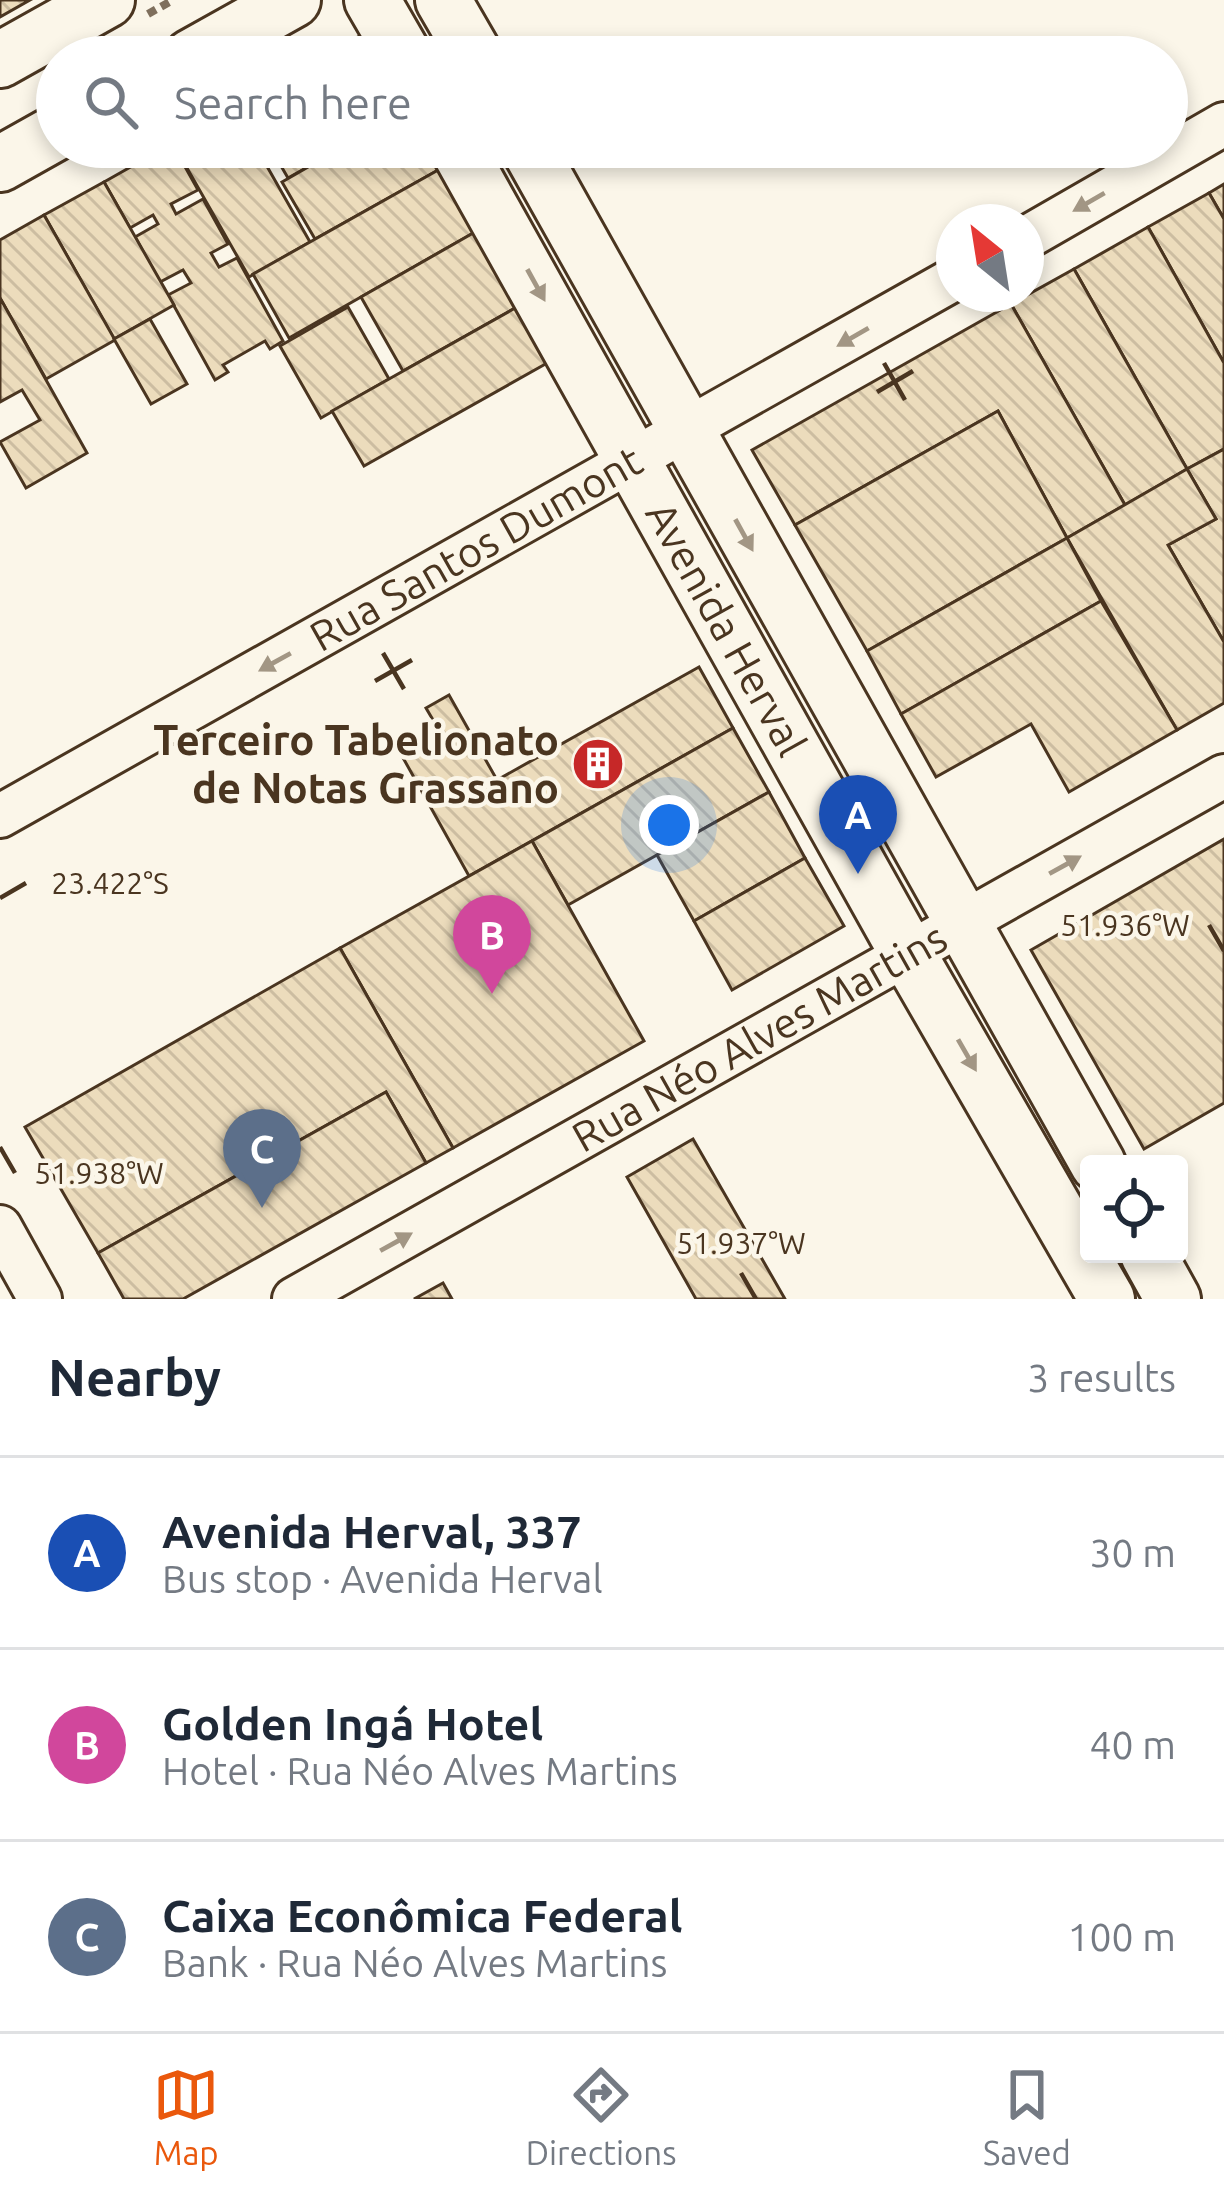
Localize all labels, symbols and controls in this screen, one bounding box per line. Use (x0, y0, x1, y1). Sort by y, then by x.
search box (36, 36, 1188, 168)
icon: search (78, 69, 144, 135)
text: Search here (174, 77, 412, 128)
one-way arrow (1072, 190, 1105, 211)
north arrow (936, 204, 1044, 312)
one-way arrow (525, 268, 546, 302)
one-way arrow (836, 326, 869, 347)
street label: Rua Santos Dumont (302, 436, 650, 660)
street label: Avenida Herval (637, 494, 816, 763)
one-way arrow (733, 518, 754, 551)
one-way arrow (258, 651, 292, 672)
place label: Terceiro Tabelionato de Notas Grassano (153, 716, 559, 811)
building icon: Terceiro Tabelionato de Notas Grassano (570, 736, 626, 792)
pin: A (819, 775, 897, 874)
your location (639, 795, 699, 855)
one-way arrow (1048, 855, 1083, 876)
text: 23.422°S (51, 866, 169, 900)
pin: B (453, 895, 531, 994)
text: 51.936°W (1060, 908, 1190, 942)
street label: Rua Néo Alves Martins (564, 913, 954, 1161)
one-way arrow (955, 1039, 976, 1072)
pin: C (223, 1109, 301, 1208)
map controls (1080, 1155, 1188, 1263)
button: locate (1080, 1155, 1188, 1263)
text: 51.938°W (34, 1156, 164, 1190)
text: 51.937°W (676, 1226, 806, 1260)
one-way arrow (379, 1232, 412, 1253)
text: Nearby (48, 1348, 221, 1406)
text: 3 results (1027, 1356, 1176, 1399)
text: Avenida Herval, 337 (162, 1506, 582, 1557)
text: A (73, 1531, 101, 1574)
text: 30 m (1089, 1531, 1176, 1574)
text: Bus stop · Avenida Herval (162, 1557, 603, 1600)
text: Golden Ingá Hotel (162, 1698, 543, 1749)
text: B (74, 1723, 100, 1766)
text: 40 m (1089, 1723, 1176, 1766)
text: Hotel · Rua Néo Alves Martins (162, 1749, 678, 1792)
text: Caixa Econômica Federal (162, 1890, 682, 1941)
text: C (75, 1915, 99, 1958)
text: 100 m (1067, 1915, 1176, 1958)
text: Bank · Rua Néo Alves Martins (162, 1941, 667, 1984)
tab: Map (153, 2062, 219, 2171)
tab: Directions (526, 2062, 676, 2171)
tab: Saved (983, 2062, 1071, 2171)

